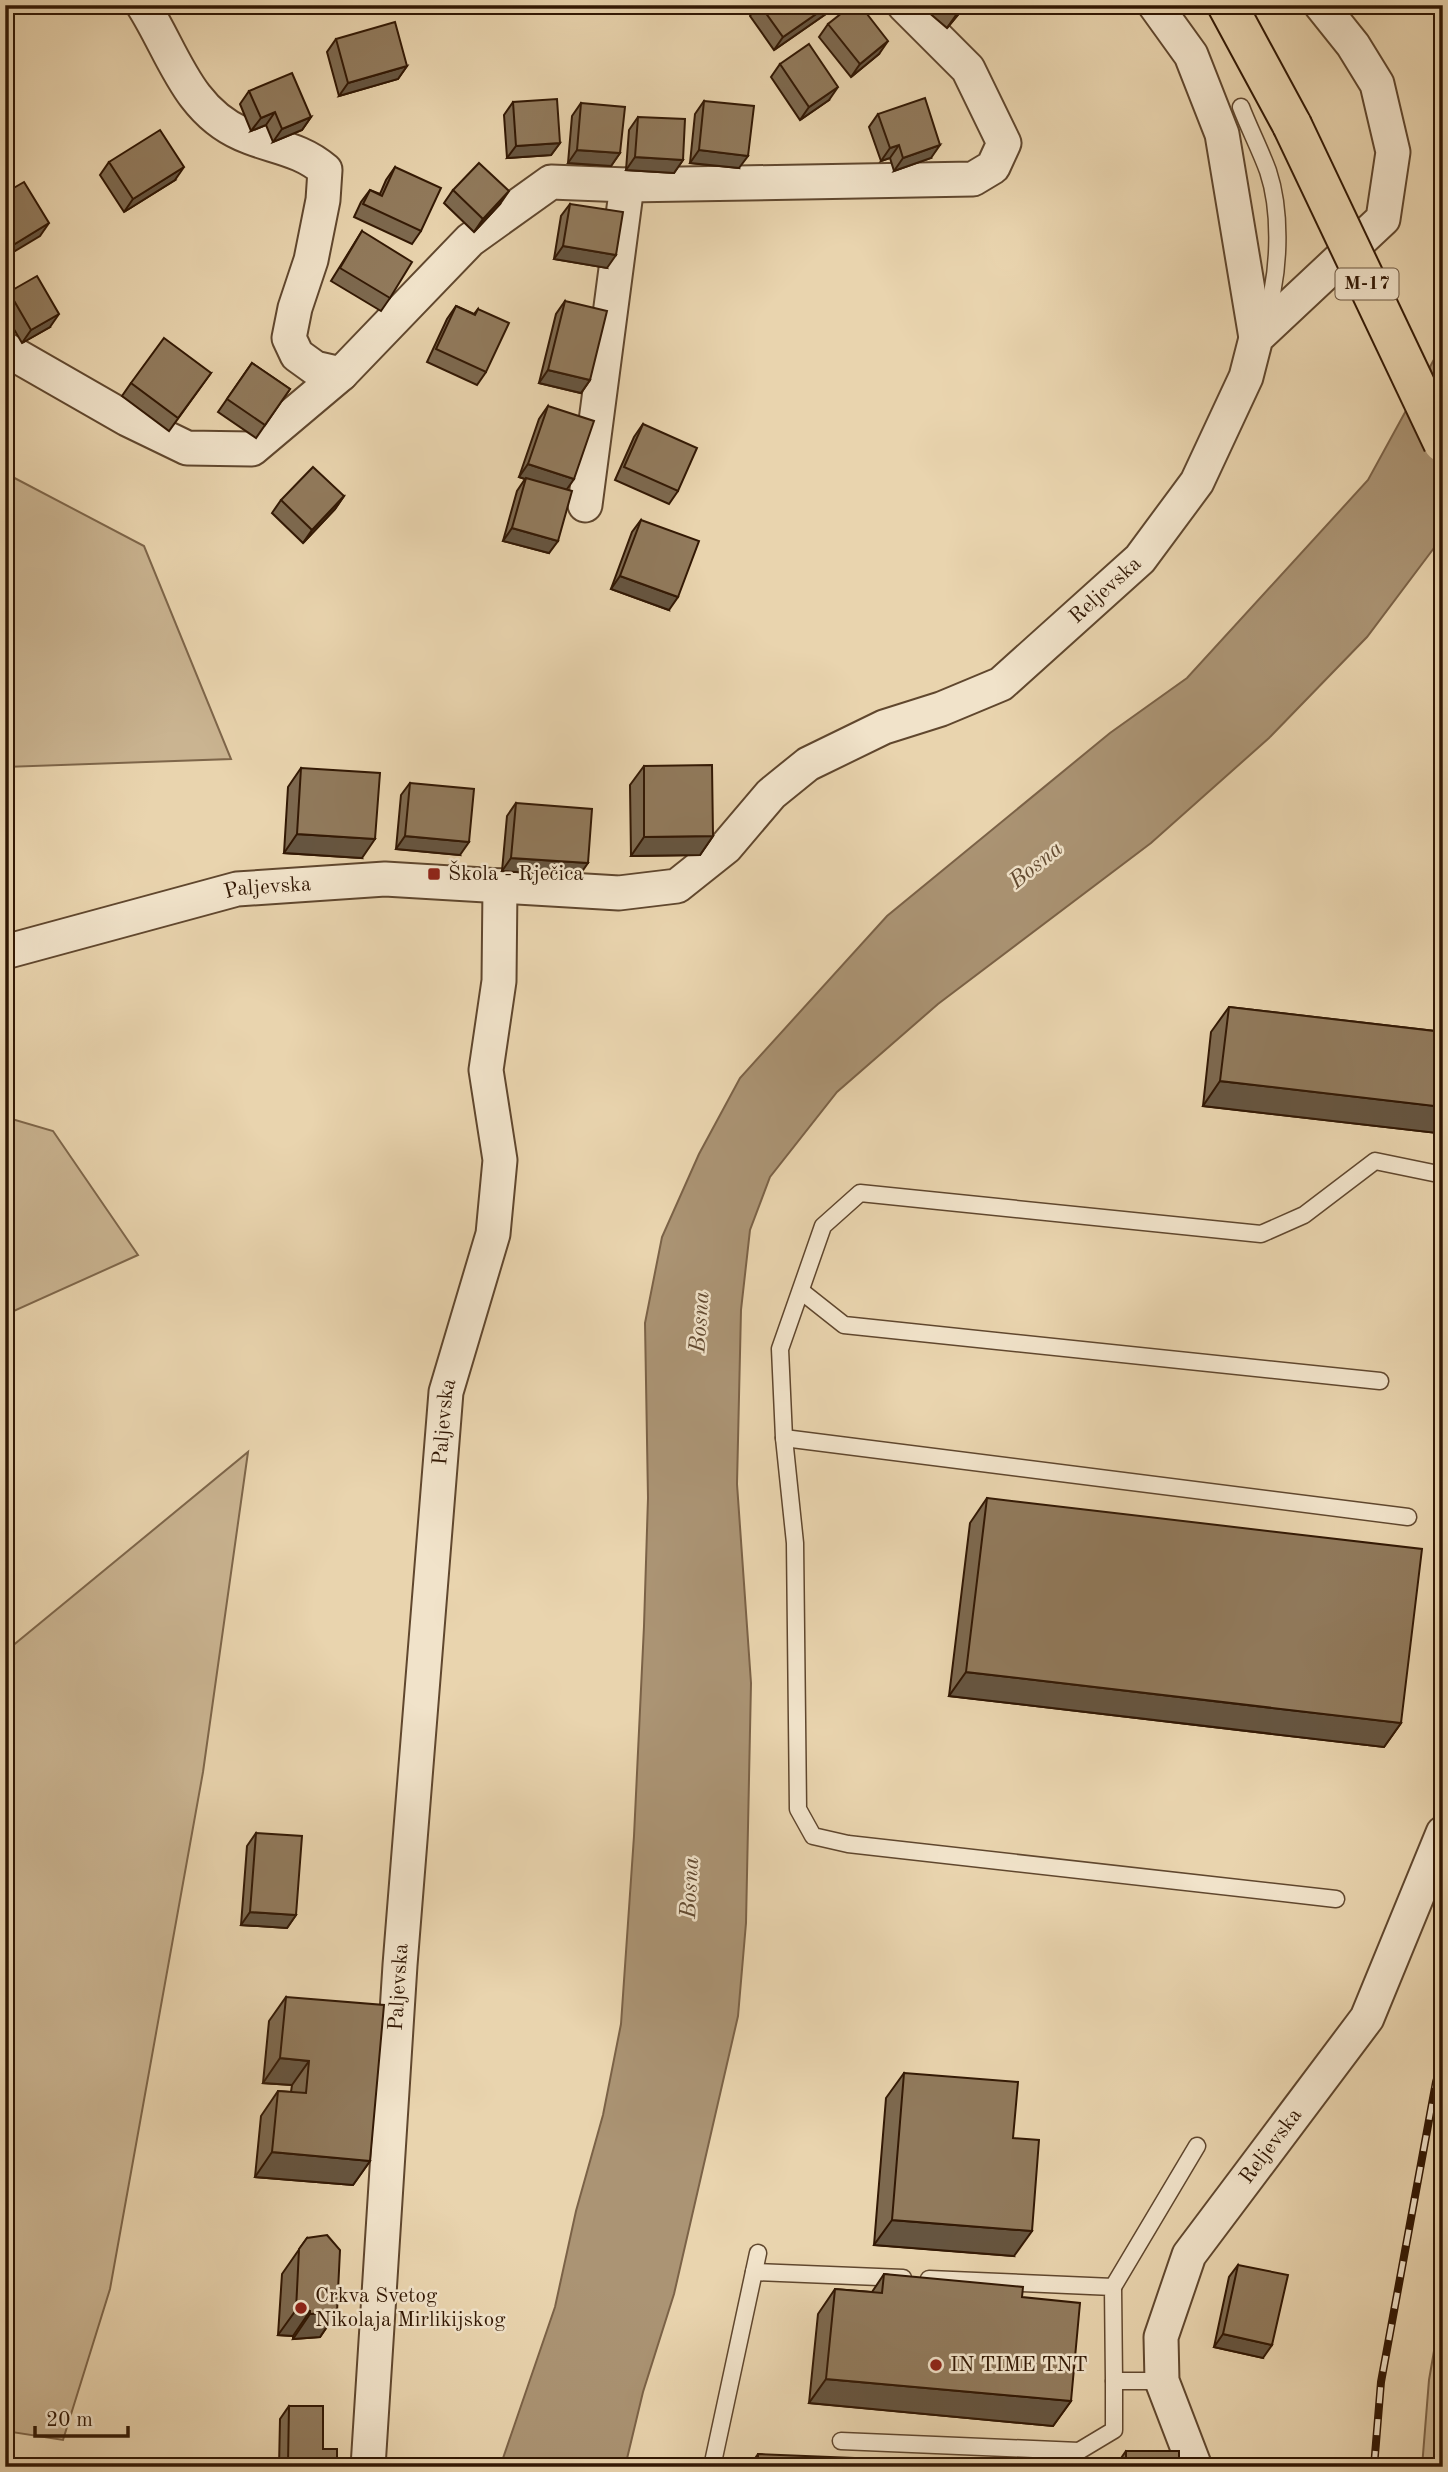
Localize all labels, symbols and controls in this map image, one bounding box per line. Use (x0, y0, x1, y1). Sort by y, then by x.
road number: M-17 (1336, 268, 1398, 300)
street label: Reljevska (1065, 553, 1145, 628)
water label: Bosna (1004, 837, 1067, 894)
place label: Škola - Rječica (448, 860, 584, 885)
marker: Škola - Rječica (426, 866, 442, 882)
street label: Paljevska (222, 874, 312, 903)
water label: Bosna (686, 1290, 714, 1355)
street label: Paljevska (430, 1376, 460, 1466)
water label: Bosna (677, 1857, 703, 1920)
street label: Paljevska (385, 1943, 412, 2031)
street label: Reljevska (1236, 2104, 1306, 2188)
place label: Crkva Svetog Nikolaja Mirlikijskog (315, 2286, 506, 2331)
marker: Crkva Svetog Nikolaja Mirlikijskog (293, 2300, 309, 2316)
place label: IN TIME TNT (950, 2355, 1088, 2376)
marker: IN TIME TNT (928, 2357, 944, 2373)
scale bar (35, 2395, 128, 2439)
text: 20 m (46, 2410, 93, 2431)

